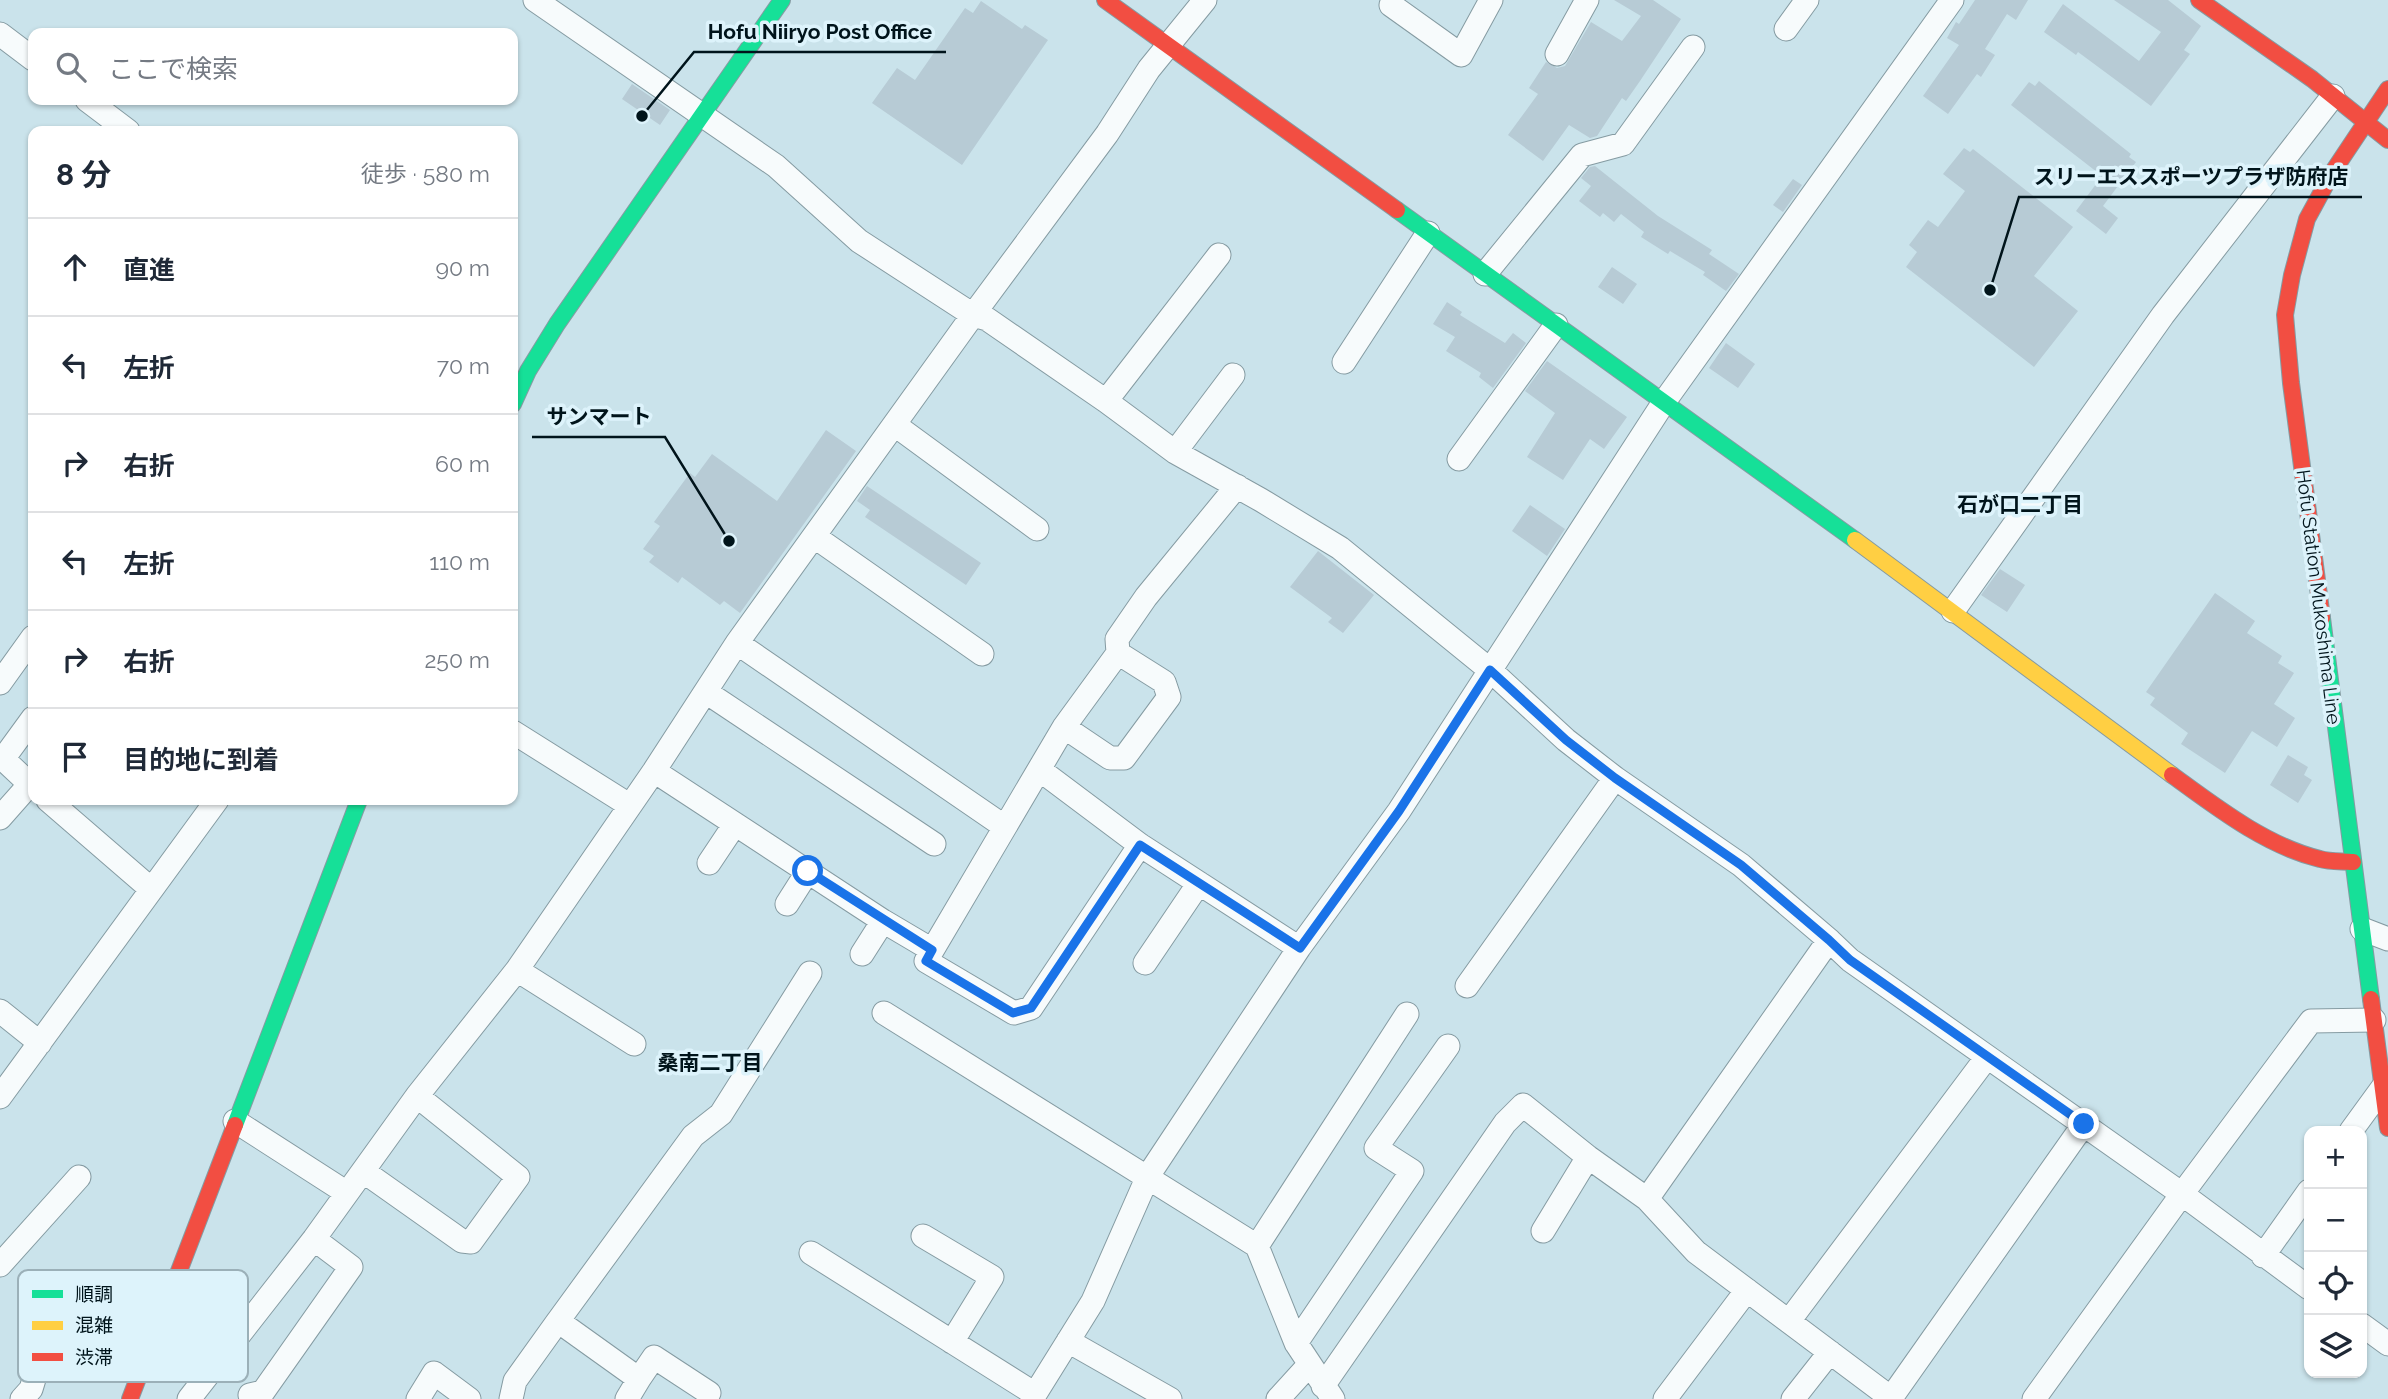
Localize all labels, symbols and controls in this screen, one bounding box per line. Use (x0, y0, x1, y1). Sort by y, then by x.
callout: Hofu Niiryo Post Office (694, 10, 946, 52)
text: Hofu Niiryo Post Office (708, 19, 933, 44)
search box (28, 28, 518, 105)
icon: search (52, 48, 90, 86)
text: ここで検索 (108, 54, 238, 84)
callout: スリーエススポーツプラザ防府店 (2019, 155, 2362, 197)
text: 8 分 (56, 157, 111, 192)
text: 徒歩 · 580 m (361, 160, 490, 187)
text: スリーエススポーツプラザ防府店 (2034, 164, 2348, 189)
icon: ahead (56, 248, 94, 286)
text: 90 m (435, 254, 490, 281)
text: 直進 (123, 255, 175, 285)
icon: left (56, 346, 94, 384)
text: 70 m (437, 352, 490, 379)
text: 左折 (123, 353, 175, 383)
callout: サンマート (532, 395, 665, 437)
text: サンマート (547, 404, 652, 429)
icon: right (56, 444, 94, 482)
text: 60 m (435, 450, 490, 477)
text: 右折 (123, 451, 175, 481)
street label: Hofu Station Mukoshima Line (2292, 468, 2346, 726)
district label: 石が口二丁目 (1957, 492, 2083, 517)
icon: left (56, 542, 94, 580)
text: 110 m (429, 548, 490, 575)
text: 左折 (123, 549, 175, 579)
icon: right (56, 640, 94, 678)
text: 250 m (424, 646, 490, 673)
text: 右折 (123, 647, 175, 677)
icon: arrive (56, 738, 94, 776)
text: 目的地に到着 (123, 745, 279, 775)
route start (792, 855, 823, 886)
district label: 桑南二丁目 (658, 1050, 763, 1075)
route end (2068, 1108, 2099, 1139)
map controls (2304, 1126, 2367, 1378)
button: + (2304, 1126, 2367, 1189)
button: − (2304, 1189, 2367, 1252)
button: locate (2304, 1252, 2367, 1315)
legend (18, 1270, 248, 1382)
text: 順調 (75, 1283, 113, 1305)
text: 混雑 (75, 1314, 113, 1336)
button: layers (2304, 1315, 2367, 1378)
text: 渋滞 (75, 1346, 113, 1368)

